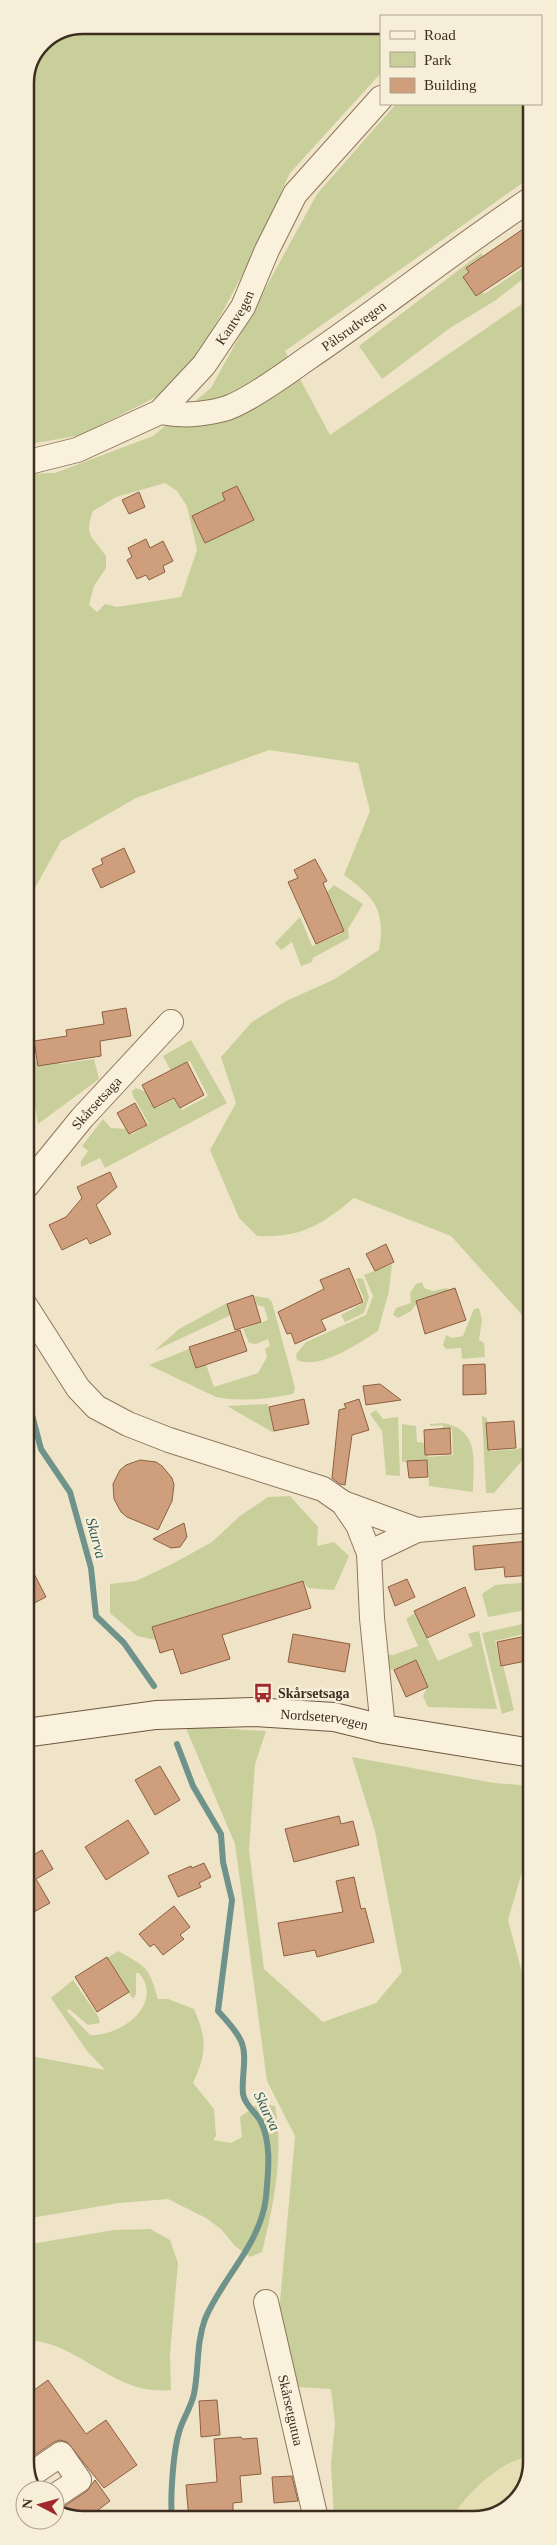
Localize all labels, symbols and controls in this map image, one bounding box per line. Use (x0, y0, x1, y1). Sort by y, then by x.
legend (380, 15, 542, 105)
text: Road (424, 27, 456, 43)
text: Park (424, 52, 452, 68)
text: Building (424, 77, 477, 93)
street label: Kantvegen (213, 288, 257, 348)
street label: Pålsrudvegen (319, 298, 389, 354)
street label: Skårsetsaga (69, 1073, 125, 1133)
water label: Skurva (83, 1516, 109, 1560)
bus stop icon: Skårsetsaga (252, 1682, 274, 1704)
place label: Skårsetsaga (278, 1686, 350, 1701)
street label: Nordsetervegen (280, 1707, 370, 1733)
water label: Skurva (251, 2089, 283, 2133)
street label: Skårsetgutua (275, 2373, 306, 2448)
north arrow (15, 2480, 65, 2530)
text: N (20, 2498, 36, 2510)

